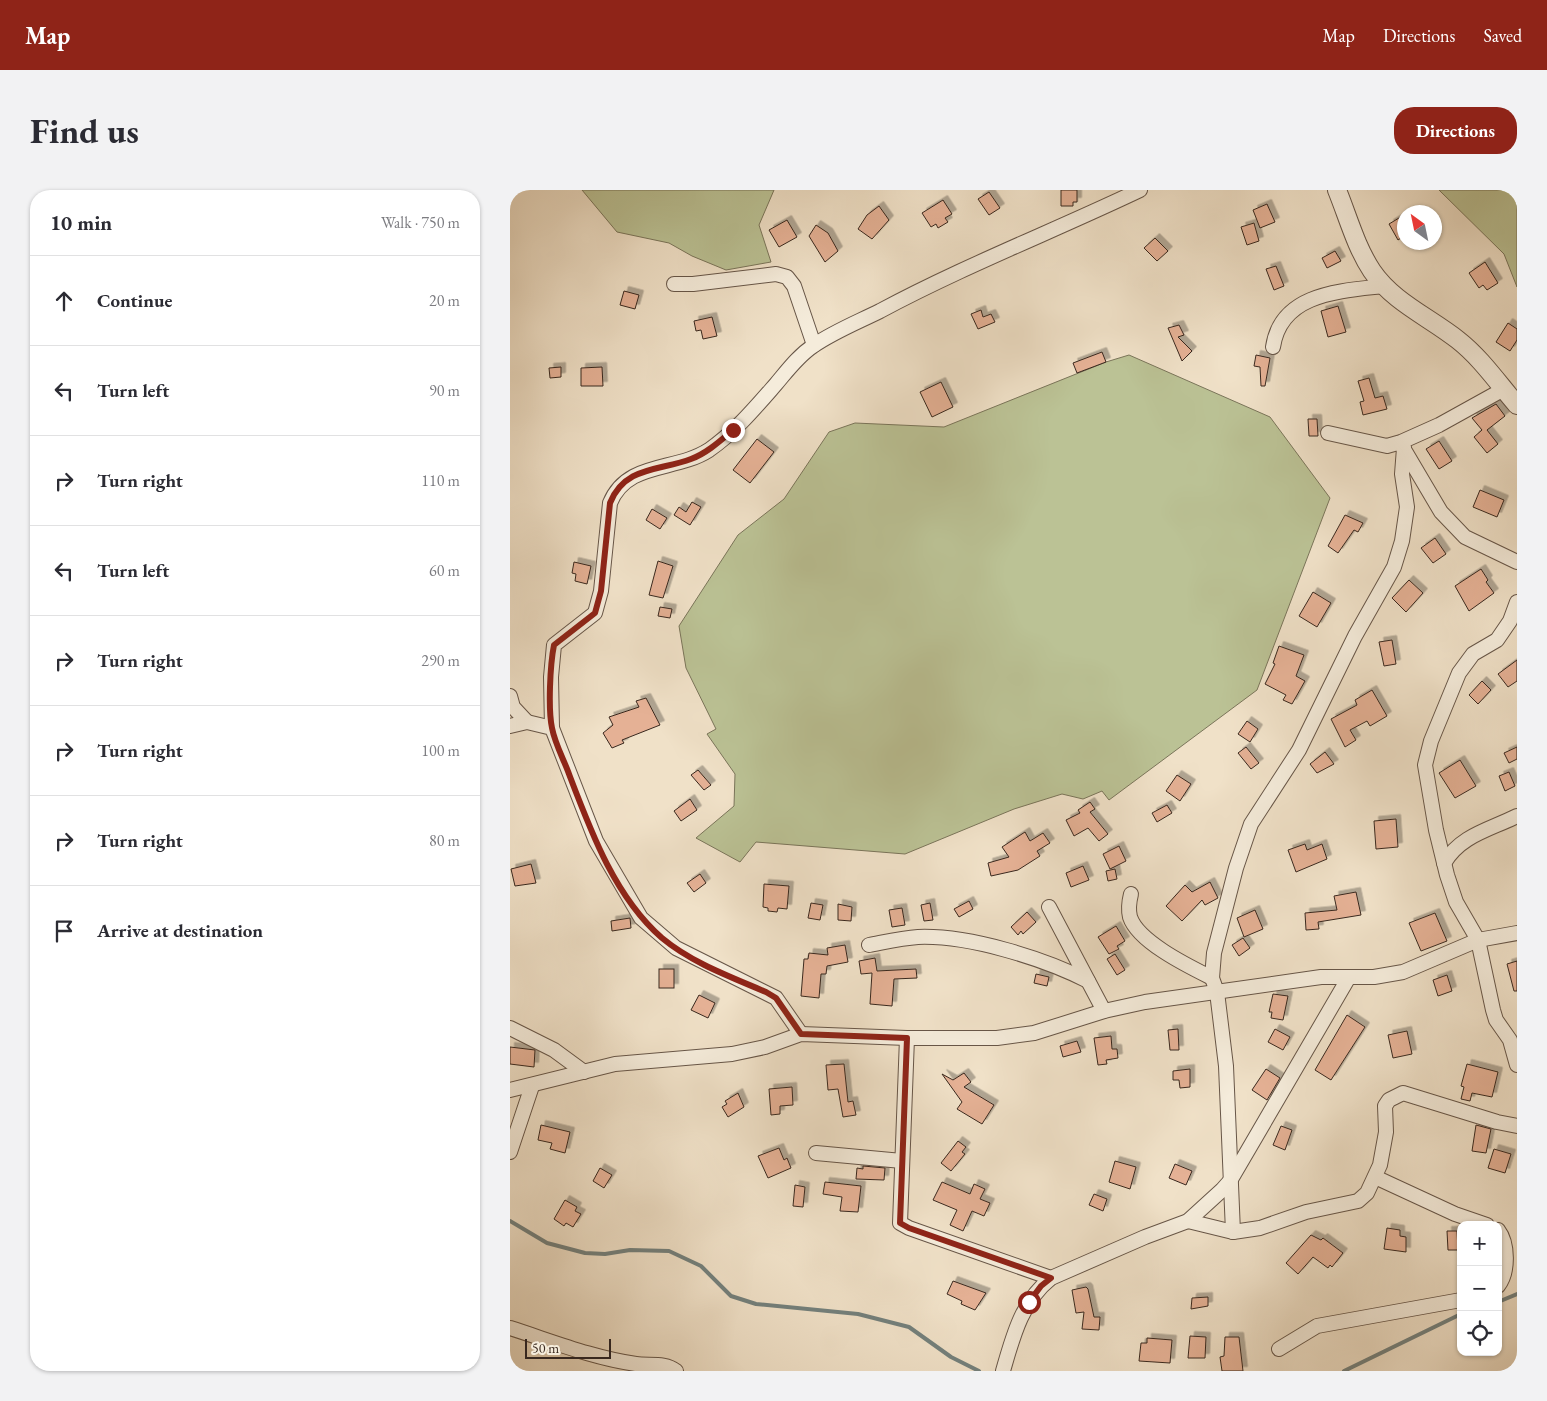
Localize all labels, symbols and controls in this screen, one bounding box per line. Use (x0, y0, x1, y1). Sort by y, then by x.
text: Map (25, 20, 70, 51)
text: Map (1323, 24, 1355, 47)
text: Directions (1383, 24, 1455, 47)
text: Saved (1483, 24, 1522, 47)
button: Directions (1394, 107, 1517, 154)
text: Find us (30, 108, 139, 153)
north arrow (1397, 205, 1442, 250)
text: 10 min (50, 209, 112, 236)
text: Walk · 750 m (381, 212, 460, 233)
icon: ahead (50, 287, 78, 315)
text: Continue (97, 288, 172, 313)
text: 20 m (429, 290, 460, 311)
icon: left (50, 377, 78, 405)
text: Turn left (97, 378, 169, 403)
text: 90 m (429, 380, 460, 401)
route end (722, 419, 745, 442)
icon: right (50, 467, 78, 495)
text: Turn right (97, 468, 183, 493)
text: 110 m (421, 470, 460, 491)
icon: left (50, 557, 78, 585)
text: Turn left (97, 558, 169, 583)
text: 60 m (429, 560, 460, 581)
icon: right (50, 647, 78, 675)
text: Turn right (97, 648, 183, 673)
text: 290 m (421, 650, 460, 671)
icon: right (50, 737, 78, 765)
text: Turn right (97, 738, 183, 763)
text: 100 m (421, 740, 460, 761)
icon: right (50, 827, 78, 855)
text: Turn right (97, 828, 183, 853)
text: 80 m (429, 830, 460, 851)
icon: arrive (50, 917, 78, 945)
text: Arrive at destination (97, 918, 263, 943)
map controls (1457, 1221, 1502, 1356)
button: + (1457, 1221, 1502, 1266)
button: − (1457, 1266, 1502, 1311)
route start (1018, 1291, 1041, 1314)
button: locate (1457, 1311, 1502, 1356)
scale bar (525, 1336, 611, 1359)
text: 50 m (532, 1339, 559, 1357)

